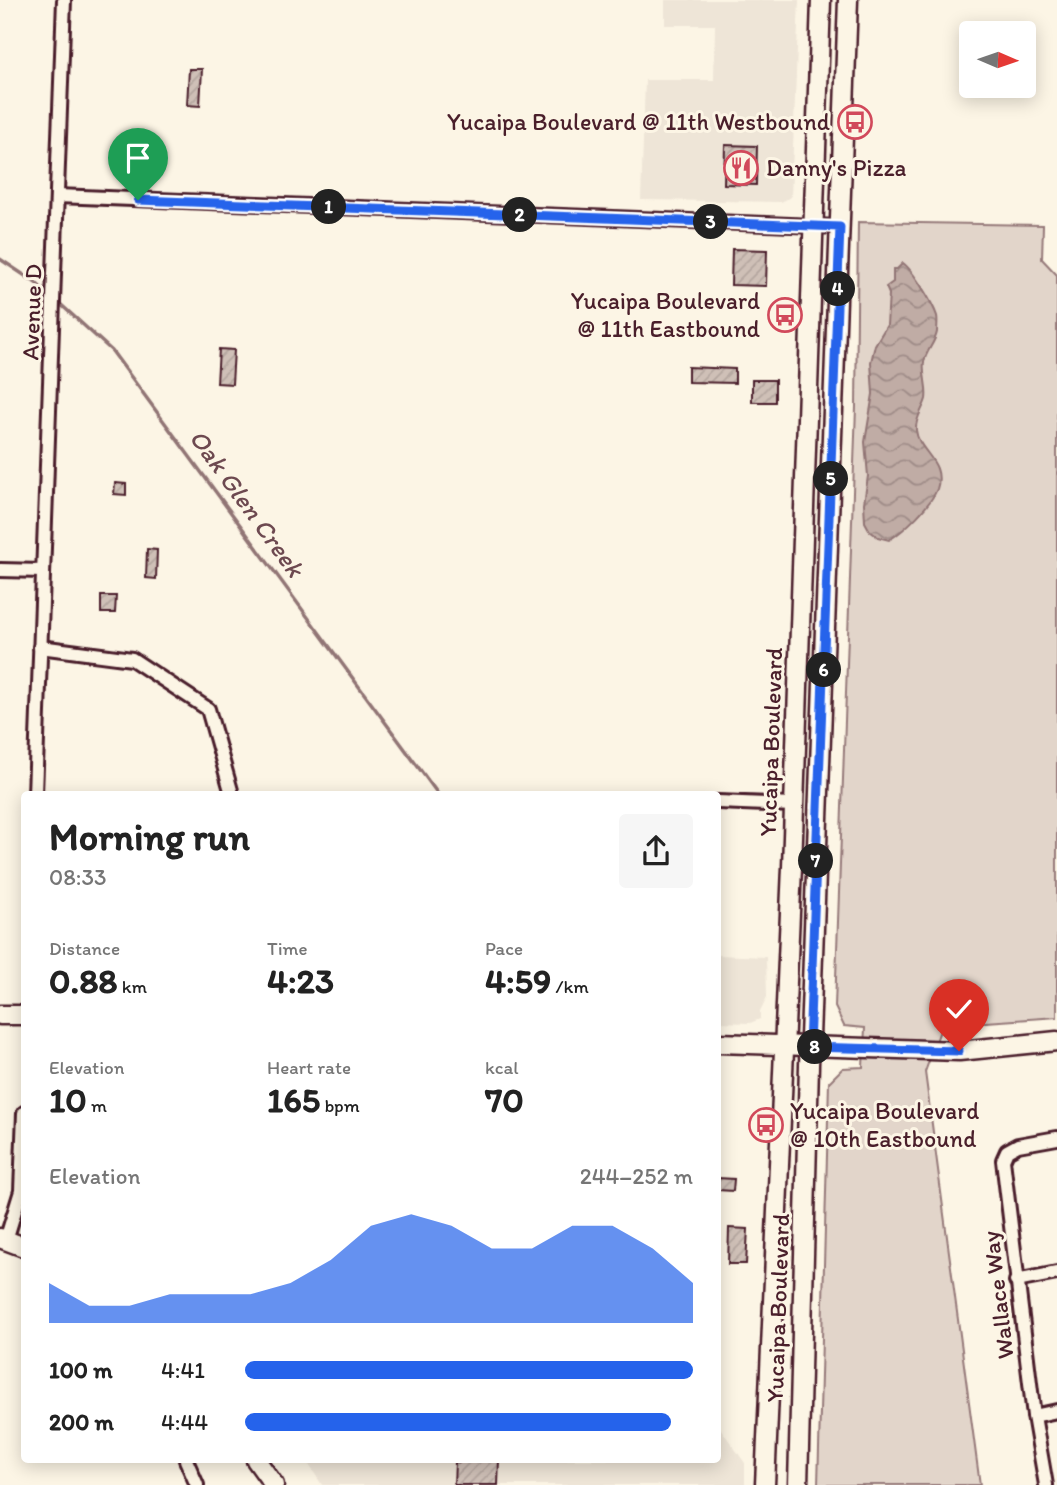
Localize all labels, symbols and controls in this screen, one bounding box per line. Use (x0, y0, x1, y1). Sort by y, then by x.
north arrow (959, 21, 1036, 98)
map controls (959, 21, 1036, 98)
bus stop icon: Yucaipa Boulevard @ 11th Westbound (836, 103, 874, 141)
place label: Yucaipa Boulevard @ 11th Westbound (447, 107, 830, 136)
pin (108, 128, 168, 200)
icon: arrive (119, 139, 157, 177)
restaurant icon: Danny's Pizza (722, 149, 760, 187)
place label: Danny's Pizza (766, 153, 907, 182)
pin: 1 (312, 190, 346, 224)
text: 1 (324, 195, 333, 218)
pin: 2 (503, 198, 538, 232)
text: 2 (515, 203, 525, 226)
pin: 3 (694, 204, 728, 240)
text: 3 (705, 210, 716, 233)
street label: Avenue D (15, 263, 48, 361)
pin: 4 (820, 272, 856, 306)
text: 4 (832, 277, 843, 300)
place label: Yucaipa Boulevard @ 11th Eastbound (571, 286, 760, 343)
bus stop icon: Yucaipa Boulevard @ 11th Eastbound (766, 296, 804, 334)
water label: Oak Glen Creek (183, 423, 312, 585)
pin: 5 (814, 462, 848, 496)
text: 5 (826, 467, 835, 490)
street label: Yucaipa Boulevard (753, 647, 788, 837)
pin: 6 (806, 652, 842, 688)
text: 6 (818, 658, 829, 681)
text: Morning run (49, 814, 250, 860)
button: share (619, 814, 693, 888)
pin: 7 (798, 844, 834, 878)
text: 7 (811, 849, 820, 872)
text: 08:33 (49, 863, 106, 891)
text: Distance (49, 937, 120, 960)
text: Time (267, 937, 308, 960)
text: Pace (485, 937, 523, 960)
text: 0.88 (49, 960, 118, 1002)
text: 4:23 (267, 960, 334, 1002)
text: 4:59 (485, 960, 551, 1002)
text: km (118, 975, 147, 998)
text: /km (551, 975, 589, 998)
pin (929, 979, 989, 1051)
icon: check (940, 990, 978, 1028)
pin: 8 (798, 1030, 832, 1064)
text: 8 (809, 1035, 820, 1058)
text: Elevation (49, 1056, 125, 1079)
text: Heart rate (267, 1056, 351, 1079)
text: kcal (485, 1056, 519, 1079)
text: 10 (49, 1079, 87, 1121)
text: 165 (267, 1079, 320, 1121)
text: 70 (485, 1079, 524, 1121)
text: m (87, 1094, 107, 1117)
text: bpm (320, 1094, 360, 1117)
place label: Yucaipa Boulevard @ 10th Eastbound (790, 1096, 979, 1153)
bus stop icon: Yucaipa Boulevard @ 10th Eastbound (747, 1106, 785, 1144)
text: Elevation (49, 1162, 140, 1190)
text: 244–252 m (580, 1162, 693, 1190)
street label: Yucaipa Boulevard (760, 1213, 795, 1403)
street label: Wallace Way (975, 1229, 1020, 1361)
text: 100 m (49, 1356, 113, 1384)
text: 4:41 (161, 1356, 205, 1384)
text: 200 m (49, 1408, 114, 1436)
text: 4:44 (161, 1408, 208, 1436)

